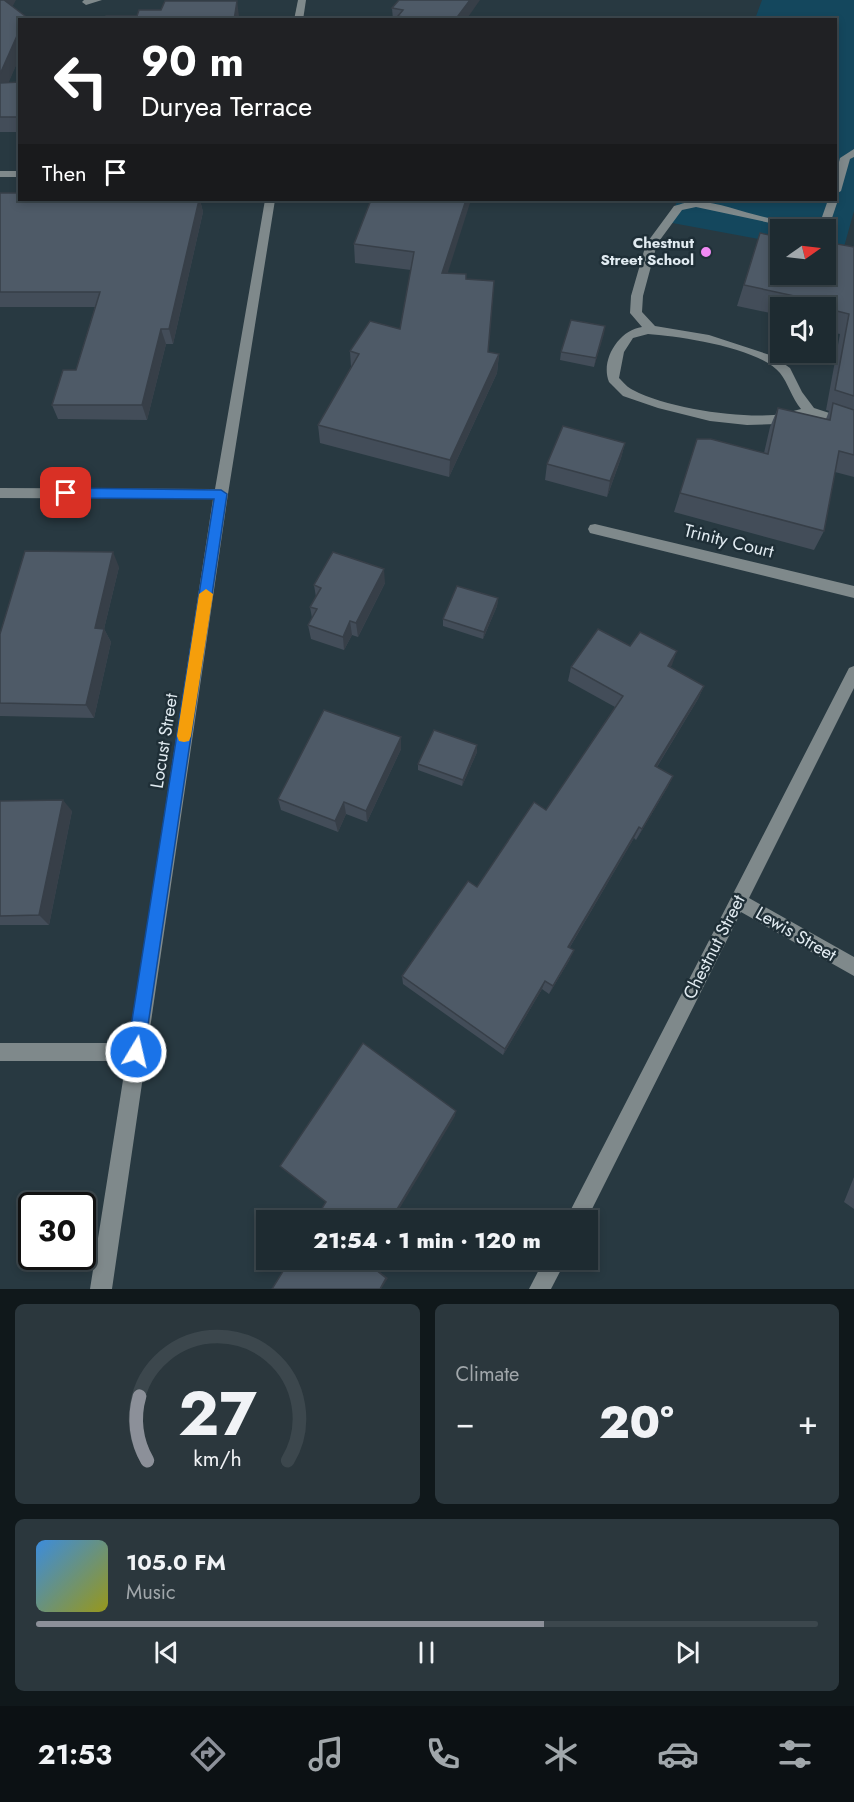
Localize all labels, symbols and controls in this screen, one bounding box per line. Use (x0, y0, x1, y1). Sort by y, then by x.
text: 90 m (141, 31, 244, 92)
icon: left (42, 42, 120, 120)
text: Duryea Terrace (141, 87, 312, 126)
icon: arrive (99, 156, 132, 189)
text: Then (42, 157, 87, 189)
north arrow (770, 219, 836, 285)
map controls (770, 219, 836, 363)
place label: Chestnut Street School (600, 232, 694, 271)
marker: Chestnut Street School (699, 245, 713, 259)
button: sound (770, 297, 836, 363)
pin (40, 467, 91, 518)
icon: arrive (49, 476, 82, 509)
street label: Trinity Court (681, 517, 777, 565)
street label: Locust Street (144, 691, 184, 790)
street label: Chestnut Street (676, 890, 752, 1004)
street label: Lewis Street (751, 900, 842, 968)
position arrow (104, 1020, 168, 1084)
speed limit sign: 30 (18, 1192, 96, 1270)
text: 21:54 · 1 min · 120 m (313, 1224, 541, 1256)
text: Climate (456, 1360, 519, 1389)
text: 27 (178, 1368, 257, 1458)
text: 20° (599, 1390, 674, 1455)
text: − (456, 1399, 475, 1446)
text: + (798, 1399, 818, 1446)
text: km/h (193, 1443, 241, 1474)
text: 105.0 FM (126, 1546, 226, 1578)
text: Music (126, 1578, 176, 1607)
icon: previous (150, 1636, 183, 1669)
icon: pause (410, 1636, 443, 1669)
icon: next (671, 1636, 704, 1669)
icon: directions (187, 1733, 229, 1775)
icon: music (305, 1733, 347, 1775)
icon: phone (422, 1733, 464, 1775)
icon: climate (540, 1733, 582, 1775)
icon: car (657, 1733, 699, 1775)
icon: filters (774, 1733, 816, 1775)
text: 21:53 (38, 1735, 112, 1774)

